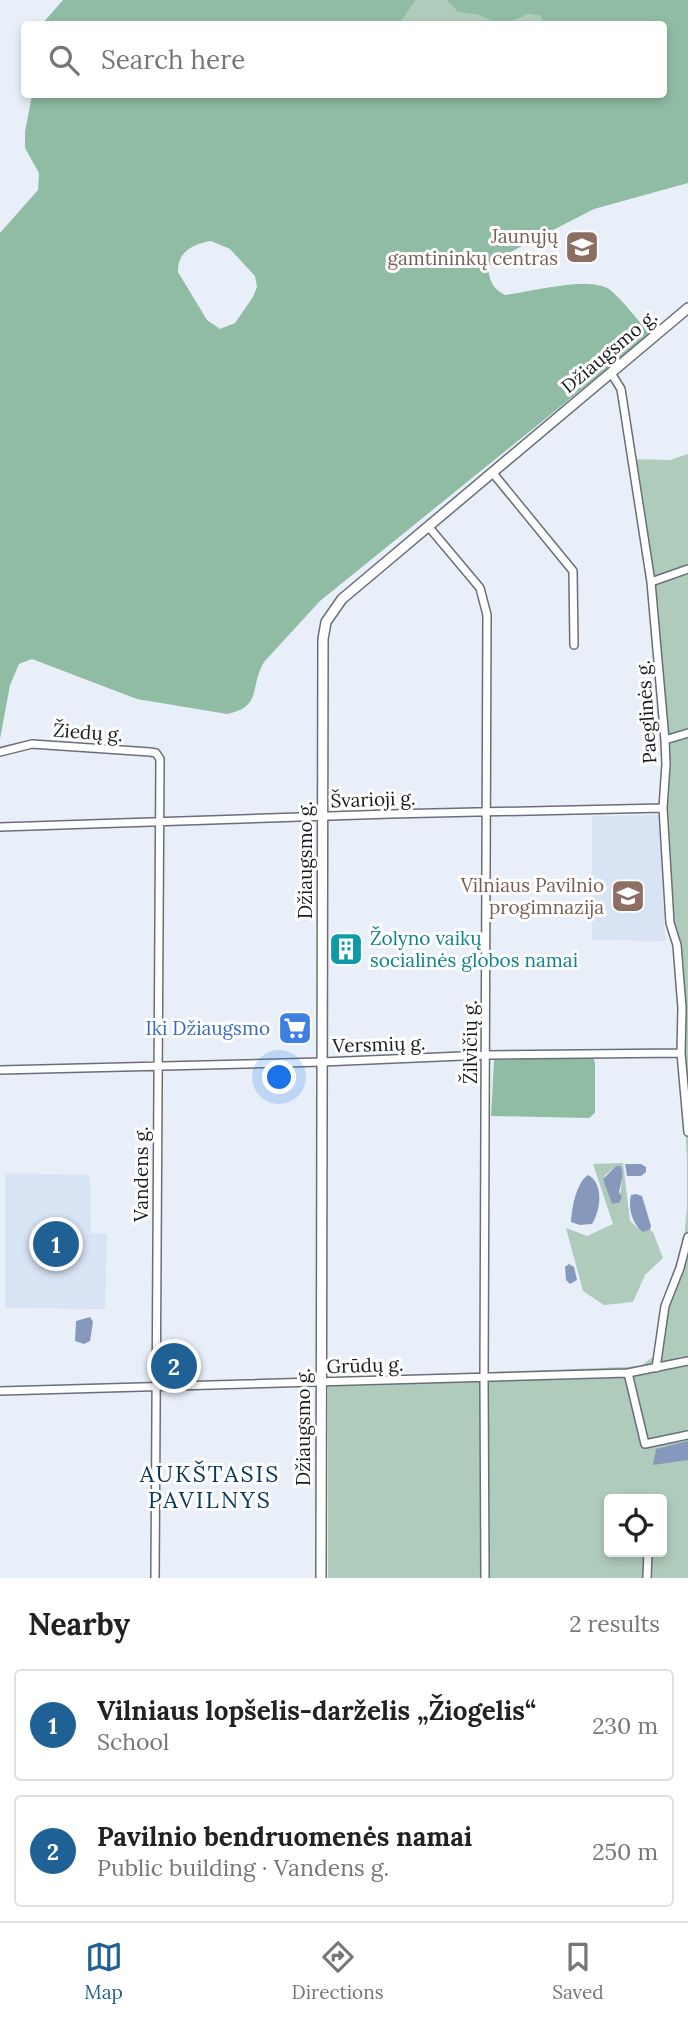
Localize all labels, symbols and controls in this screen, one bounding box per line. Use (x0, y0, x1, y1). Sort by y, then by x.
search box (21, 21, 667, 98)
icon: search (45, 41, 83, 79)
text: Search here (101, 43, 245, 76)
place label: Jaunųjų gamtininkų centras (388, 224, 559, 270)
school or university icon: Jaunųjų gamtininkų centras (563, 228, 601, 266)
street label: Džiaugsmo g. (556, 304, 662, 398)
street label: Paeglinės g. (630, 659, 662, 765)
street label: Žiedų g. (52, 718, 124, 746)
street label: Švarioji g. (330, 786, 416, 812)
street label: Džiaugsmo g. (293, 801, 317, 919)
place label: Vilniaus Pavilnio progimnazija (460, 873, 604, 919)
school or university icon: Vilniaus Pavilnio progimnazija (609, 877, 647, 915)
place label: Žolyno vaikų socialinės globos namai (370, 926, 578, 972)
building icon: Žolyno vaikų socialinės globos namai (327, 930, 365, 968)
street label: Žilvičių g. (458, 1000, 482, 1084)
supermarket icon: Iki Džiaugsmo (276, 1009, 314, 1047)
place label: Iki Džiaugsmo (145, 1016, 270, 1040)
street label: Versmių g. (331, 1030, 426, 1058)
your location (262, 1060, 296, 1094)
street label: Vandens g. (129, 1126, 153, 1223)
pin: 1 (33, 1218, 79, 1270)
pin: 2 (151, 1340, 197, 1392)
street label: Grūdų g. (326, 1352, 404, 1378)
street label: Džiaugsmo g. (291, 1368, 315, 1486)
district label: AUKŠTASIS PAVILNYS (139, 1459, 280, 1514)
map controls (604, 1494, 667, 1557)
button: locate (604, 1494, 667, 1557)
text: Nearby (28, 1605, 130, 1643)
text: 2 results (569, 1609, 660, 1638)
text: Vilniaus lopšelis-darželis „Žiogelis“ (97, 1694, 536, 1727)
text: 1 (48, 1711, 58, 1740)
text: 230 m (592, 1711, 658, 1740)
text: School (97, 1727, 169, 1756)
text: Pavilnio bendruomenės namai (97, 1820, 472, 1853)
text: 2 (47, 1837, 59, 1866)
text: 250 m (592, 1837, 658, 1866)
text: Public building · Vandens g. (97, 1853, 389, 1882)
tab: Map (84, 1938, 123, 2004)
tab: Directions (292, 1938, 384, 2004)
tab: Saved (552, 1938, 604, 2004)

